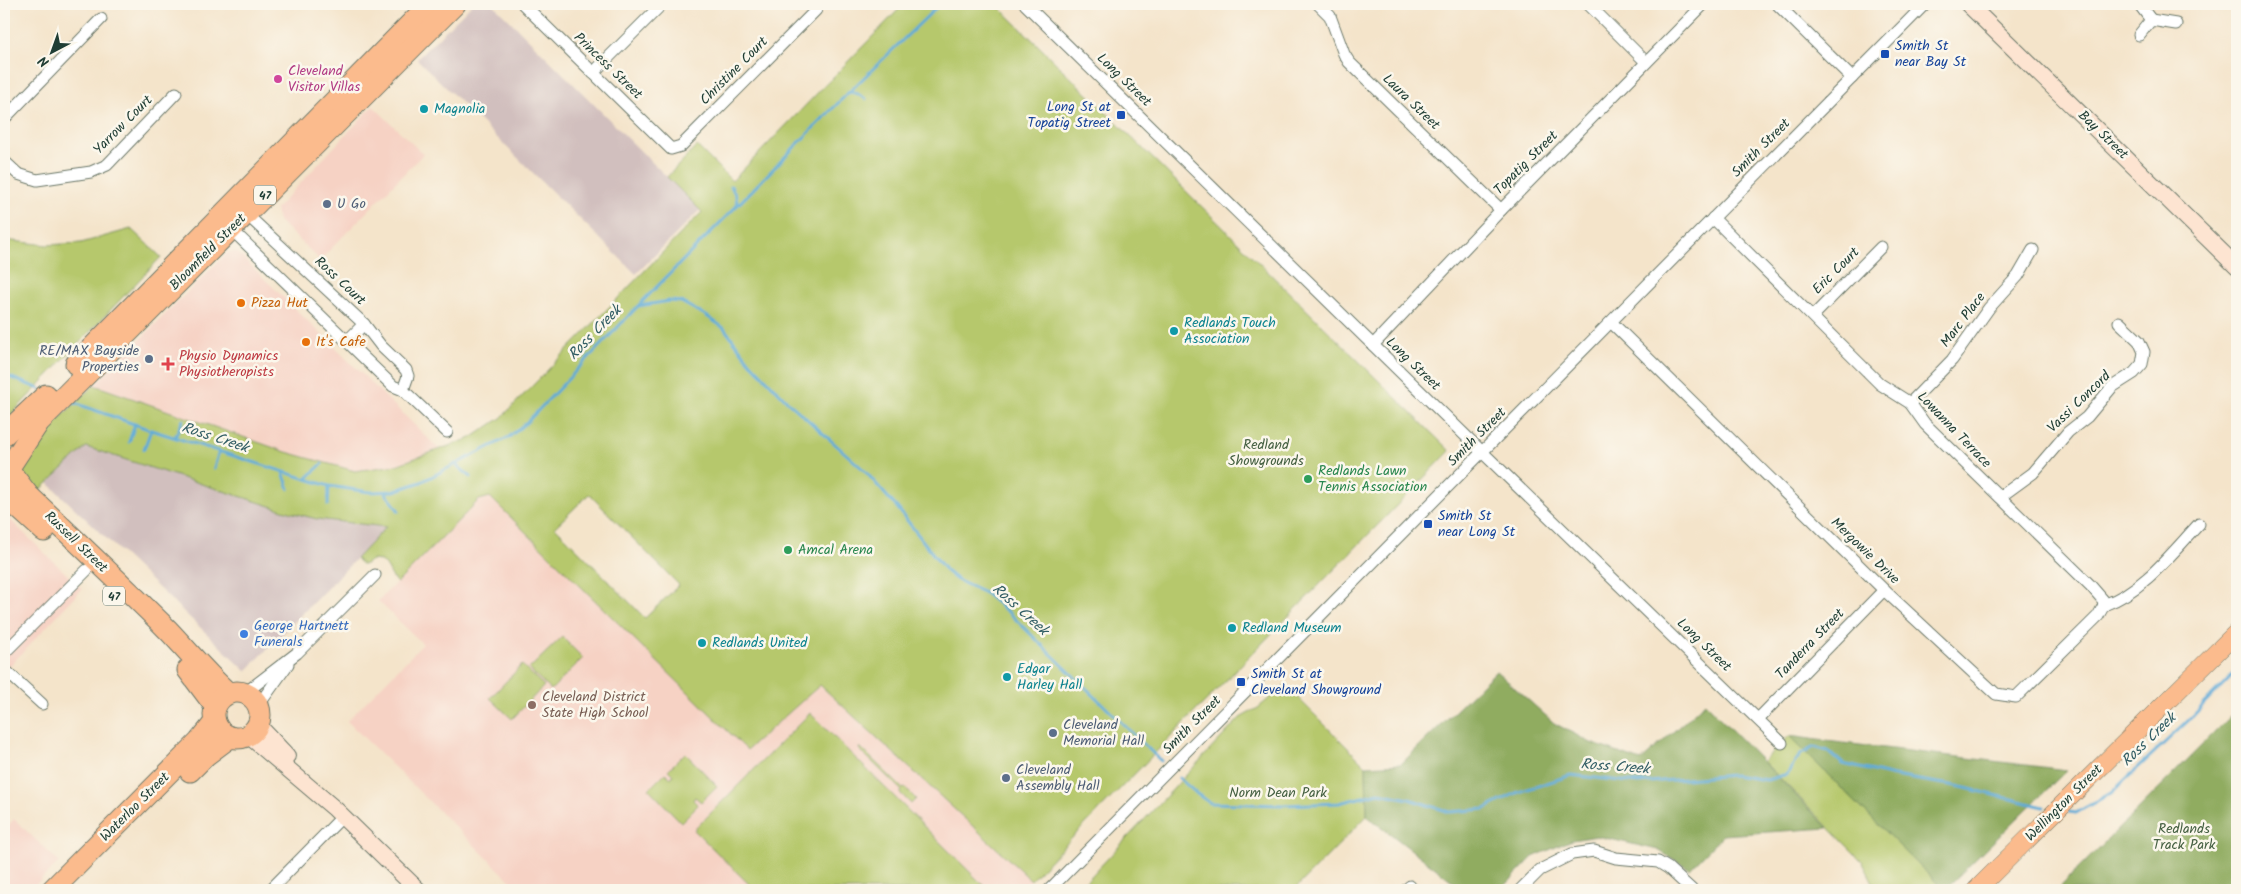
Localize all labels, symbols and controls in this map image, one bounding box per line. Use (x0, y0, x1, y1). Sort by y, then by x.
street label: Princess Street (568, 27, 648, 105)
north arrow (28, 28, 78, 78)
street label: Christine Court (695, 31, 774, 110)
place label: Smith St near Bay St (1895, 35, 1967, 73)
street label: Long Street (1091, 48, 1157, 112)
marker: Smith St near Bay St (1879, 48, 1891, 60)
text: N (33, 50, 55, 72)
place label: Cleveland Visitor Villas (288, 60, 360, 98)
street label: Laura Street (1377, 69, 1445, 136)
marker: Cleveland Visitor Villas (272, 73, 284, 85)
street label: Yarrow Court (88, 90, 158, 160)
place label: Long St at Topatig Street (1027, 96, 1112, 134)
place label: Magnolia (434, 98, 485, 120)
marker: Magnolia (418, 103, 430, 115)
street label: Bay Street (2073, 105, 2134, 165)
marker: Long St at Topatig Street (1115, 109, 1127, 121)
street label: Smith Street (1726, 113, 1796, 183)
street label: Topatig Street (1489, 125, 1564, 200)
road number: 47 (254, 186, 276, 204)
place label: U Go (337, 193, 366, 215)
marker: U Go (321, 198, 333, 210)
street label: Bloomfield Street (164, 208, 252, 296)
street label: Eric Court (1807, 242, 1865, 300)
street label: Ross Court (309, 251, 371, 311)
street label: Marc Place (1935, 287, 1992, 352)
place label: Pizza Hut (251, 292, 309, 314)
marker: Pizza Hut (235, 297, 247, 309)
water label: Ross Creek (562, 298, 629, 366)
place label: Redlands Touch Association (1184, 312, 1276, 350)
marker: Redlands Touch Association (1168, 325, 1180, 337)
place label: It's Cafe (316, 331, 367, 353)
street label: Long Street (1380, 332, 1446, 396)
marker: It's Cafe (300, 336, 312, 348)
place label: RE/MAX Bayside Properties (39, 340, 140, 378)
place label: Physio Dynamics Physiotheropists (179, 345, 278, 383)
marker: RE/MAX Bayside Properties (143, 353, 155, 365)
marker: Physio Dynamics Physiotheropists (161, 357, 175, 371)
street label: Vassi Concord (2042, 365, 2117, 438)
street label: Lowanna Terrace (1912, 387, 1997, 474)
street label: Smith Street (1442, 402, 1512, 472)
water label: Ross Creek (179, 416, 253, 461)
park label: Redland Showgrounds (1228, 434, 1304, 472)
place label: Redlands Lawn Tennis Association (1318, 460, 1427, 498)
marker: Redlands Lawn Tennis Association (1302, 473, 1314, 485)
place label: Smith St near Long St (1438, 505, 1516, 543)
street label: Russell Street (39, 506, 113, 578)
street label: Mergowie Drive (1825, 512, 1905, 590)
marker: Smith St near Long St (1422, 518, 1434, 530)
place label: Amcal Arena (798, 539, 873, 561)
marker: Amcal Arena (782, 544, 794, 556)
water label: Ross Creek (986, 578, 1055, 643)
road number: 47 (103, 586, 125, 606)
street label: Tanderra Street (1770, 603, 1850, 685)
street label: Long Street (1671, 613, 1737, 677)
place label: George Hartnett Funerals (254, 615, 350, 653)
place label: Redland Museum (1242, 617, 1341, 639)
marker: Redland Museum (1226, 622, 1238, 634)
marker: George Hartnett Funerals (238, 628, 250, 640)
place label: Redlands United (712, 632, 808, 654)
marker: Redlands United (696, 637, 708, 649)
place label: Edgar Harley Hall (1017, 658, 1083, 696)
place label: Smith St at Cleveland Showground (1251, 663, 1382, 701)
marker: Edgar Harley Hall (1001, 671, 1013, 683)
marker: Smith St at Cleveland Showground (1235, 676, 1247, 688)
place label: Cleveland District State High School (542, 686, 649, 724)
street label: Smith Street (1157, 690, 1227, 760)
marker: Cleveland District State High School (526, 699, 538, 711)
water label: Ross Creek (2116, 706, 2184, 773)
place label: Cleveland Memorial Hall (1063, 714, 1145, 752)
marker: Cleveland Memorial Hall (1047, 727, 1059, 739)
water label: Ross Creek (1580, 753, 1652, 782)
place label: Cleveland Assembly Hall (1016, 759, 1100, 797)
street label: Wellington Street (2020, 759, 2108, 847)
street label: Waterloo Street (95, 767, 175, 847)
marker: Cleveland Assembly Hall (1000, 772, 1012, 784)
park label: Norm Dean Park (1229, 782, 1327, 804)
park label: Redlands Track Park (2153, 818, 2216, 856)

